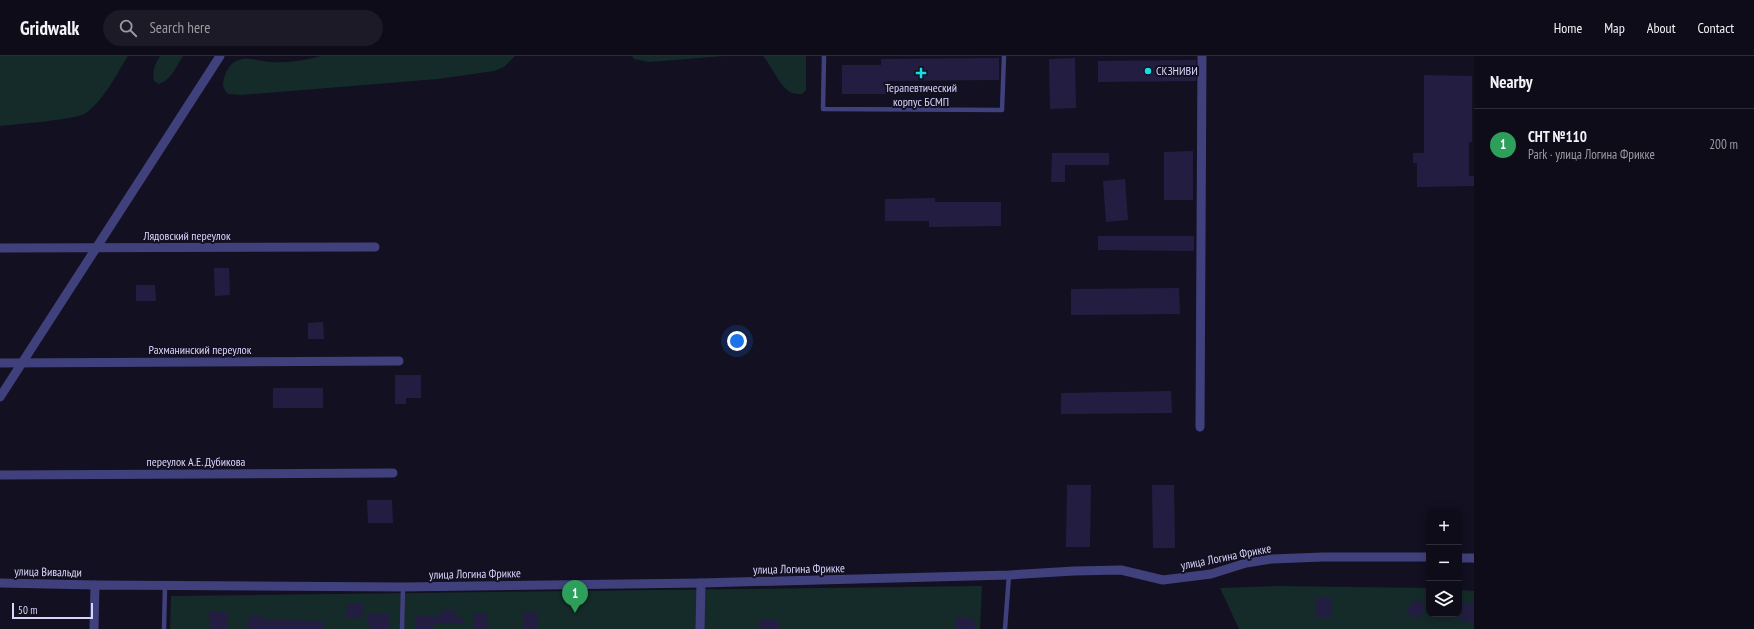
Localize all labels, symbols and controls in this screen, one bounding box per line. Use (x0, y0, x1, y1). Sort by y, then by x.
search box (103, 10, 383, 46)
text: Gridwalk (20, 16, 79, 40)
icon: search (117, 17, 139, 39)
text: Search here (149, 18, 210, 37)
text: Home (1554, 19, 1582, 37)
text: Map (1604, 19, 1625, 37)
text: About (1647, 19, 1676, 37)
text: Contact (1698, 19, 1734, 37)
place label: СКЗНИВИ (1156, 63, 1198, 78)
marker: СКЗНИВИ (1143, 66, 1153, 76)
marker: Терапевтический корпус БСМП (915, 67, 927, 79)
text: Nearby (1490, 71, 1533, 93)
place label: Терапевтический корпус БСМП (885, 80, 957, 109)
text: СНТ №110 (1528, 127, 1587, 146)
text: 1 (1500, 136, 1506, 153)
text: 200 m (1709, 136, 1738, 153)
text: Park · улица Логина Фрикке (1528, 146, 1655, 163)
street label: Лядовский переулок (142, 228, 231, 243)
your location (727, 331, 747, 351)
street label: Рахманинский переулок (149, 342, 252, 357)
street label: переулок А.Е. Дубикова (147, 454, 246, 469)
map controls (1426, 509, 1462, 617)
button: + (1426, 509, 1462, 545)
street label: улица Логина Фрикке (1179, 540, 1273, 573)
button: − (1426, 545, 1462, 581)
street label: улица Логина Фрикке (753, 560, 845, 577)
street label: улица Вивальди (14, 563, 82, 580)
street label: улица Логина Фрикке (429, 565, 521, 582)
pin: 1 (562, 580, 588, 613)
button: layers (1426, 581, 1462, 617)
scale bar (12, 601, 93, 620)
text: 50 m (18, 603, 37, 617)

